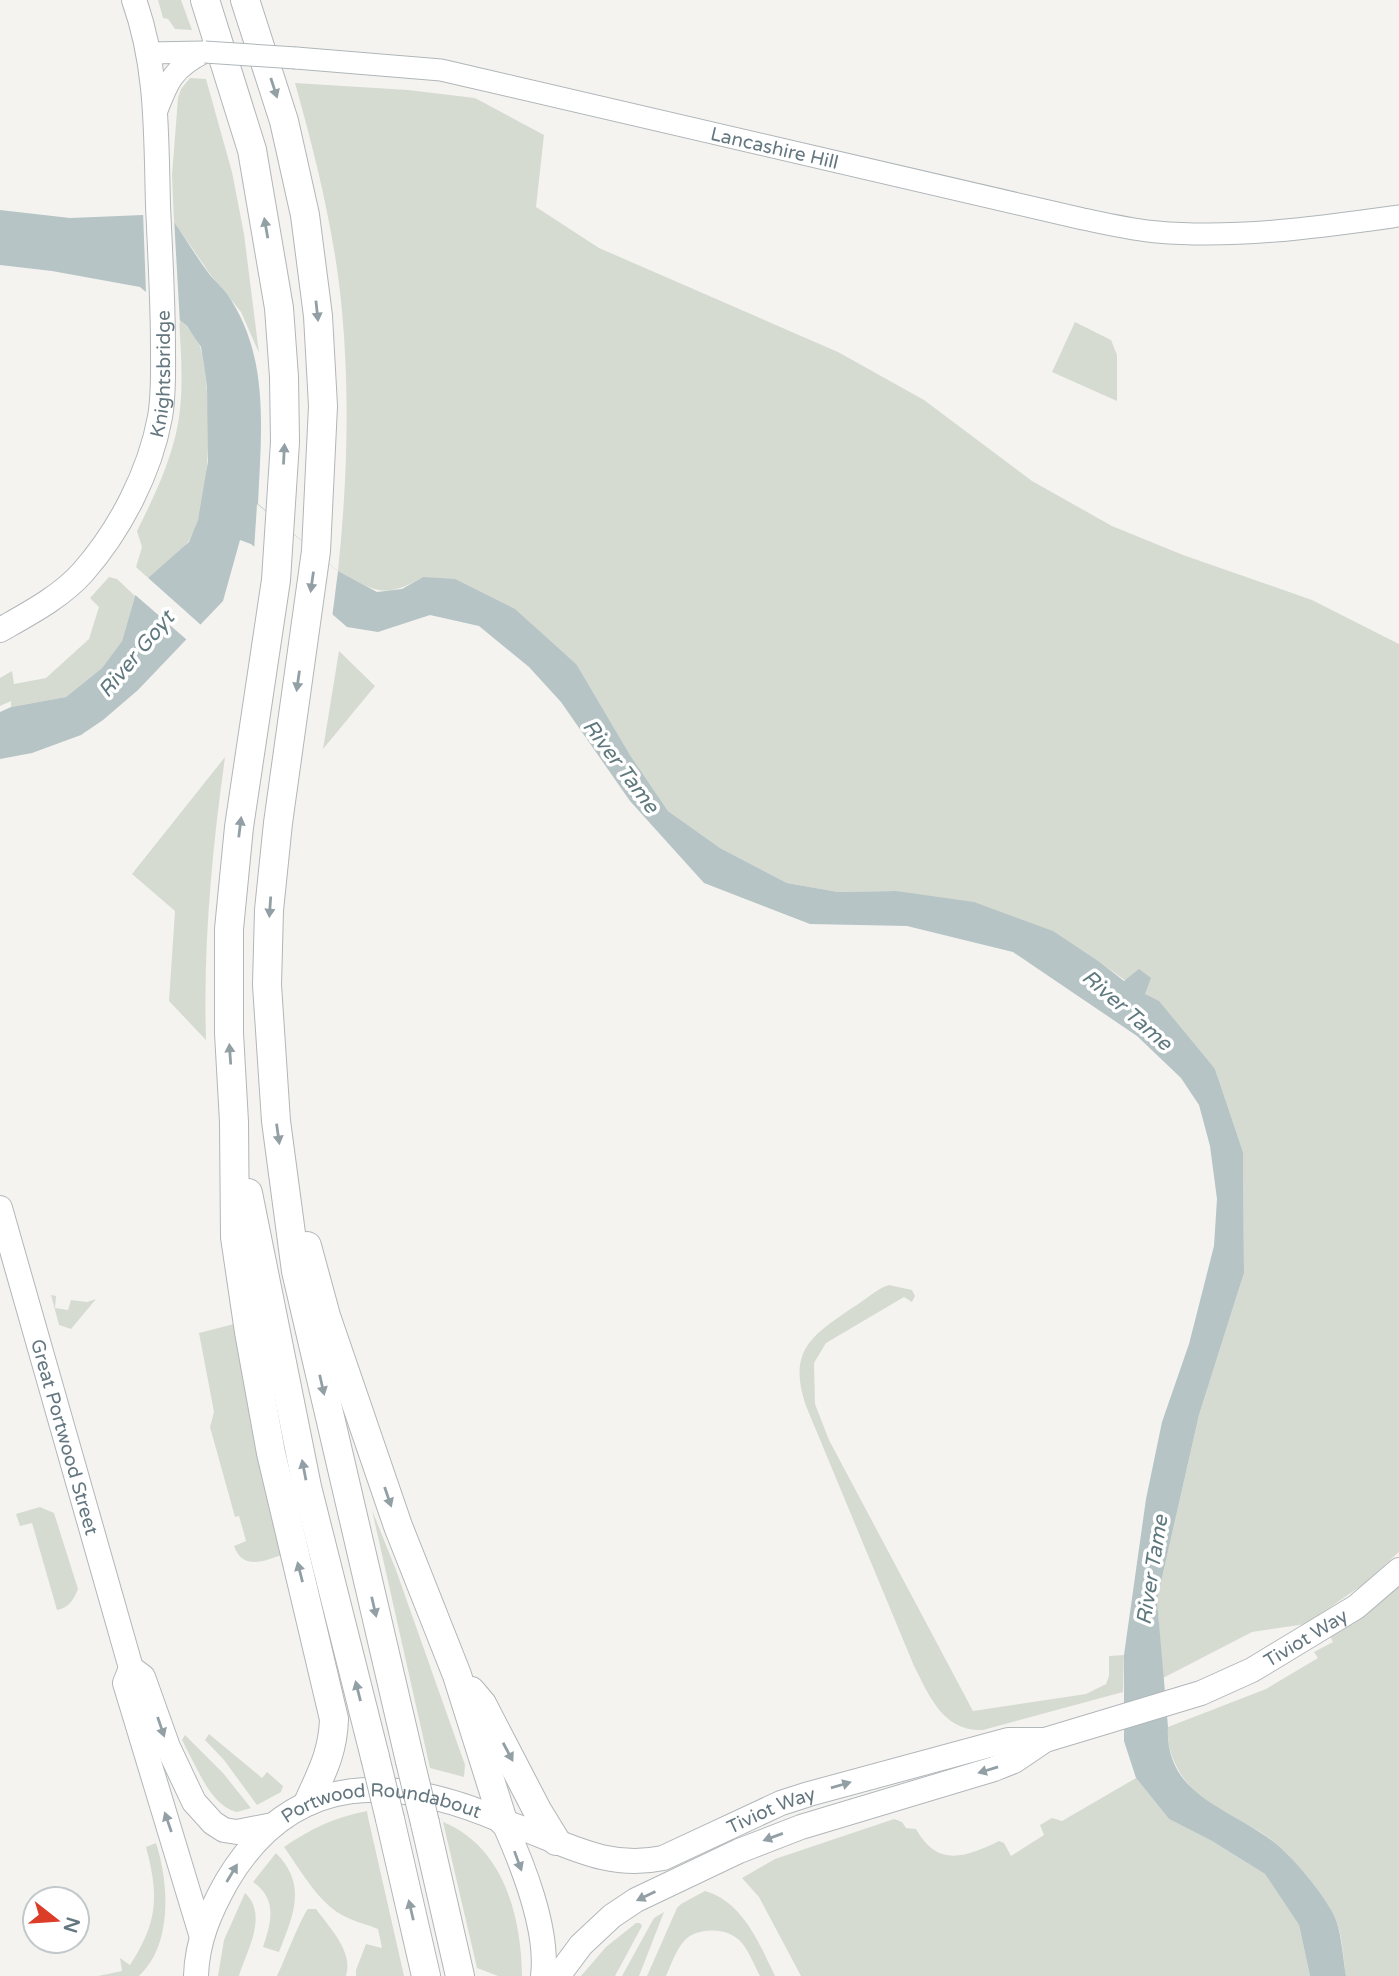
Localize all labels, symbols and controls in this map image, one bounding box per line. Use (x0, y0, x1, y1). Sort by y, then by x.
one-way arrow (269, 78, 279, 99)
street label: Lancashire Hill (708, 123, 840, 174)
one-way arrow (260, 217, 271, 239)
one-way arrow (312, 300, 323, 322)
street label: Knightsbridge (146, 310, 175, 440)
one-way arrow (279, 443, 290, 465)
one-way arrow (307, 571, 318, 593)
water label: River Goyt (93, 605, 181, 703)
one-way arrow (292, 670, 303, 692)
water label: River Tame (577, 715, 665, 819)
one-way arrow (234, 816, 245, 838)
one-way arrow (264, 896, 275, 918)
water label: River Tame (1077, 965, 1177, 1057)
one-way arrow (224, 1042, 235, 1064)
one-way arrow (273, 1123, 284, 1145)
street label: Great Portwood Street (26, 1337, 103, 1538)
one-way arrow (317, 1374, 328, 1396)
one-way arrow (298, 1459, 309, 1481)
one-way arrow (383, 1486, 394, 1507)
water label: River Tame (1131, 1512, 1174, 1627)
one-way arrow (294, 1561, 305, 1583)
one-way arrow (369, 1596, 380, 1618)
street label: Tiviot Way (1260, 1605, 1352, 1672)
one-way arrow (352, 1679, 363, 1701)
one-way arrow (155, 1717, 166, 1738)
one-way arrow (503, 1742, 514, 1762)
one-way arrow (977, 1766, 998, 1776)
one-way arrow (830, 1779, 852, 1790)
street label: Portwood Roundabout (277, 1780, 484, 1828)
street label: Tiviot Way (724, 1783, 818, 1839)
one-way arrow (162, 1811, 173, 1832)
one-way arrow (762, 1832, 783, 1843)
one-way arrow (513, 1850, 524, 1871)
one-way arrow (225, 1864, 238, 1883)
north arrow (21, 1885, 91, 1955)
one-way arrow (636, 1890, 656, 1902)
one-way arrow (405, 1898, 416, 1920)
text: N (59, 1914, 84, 1935)

